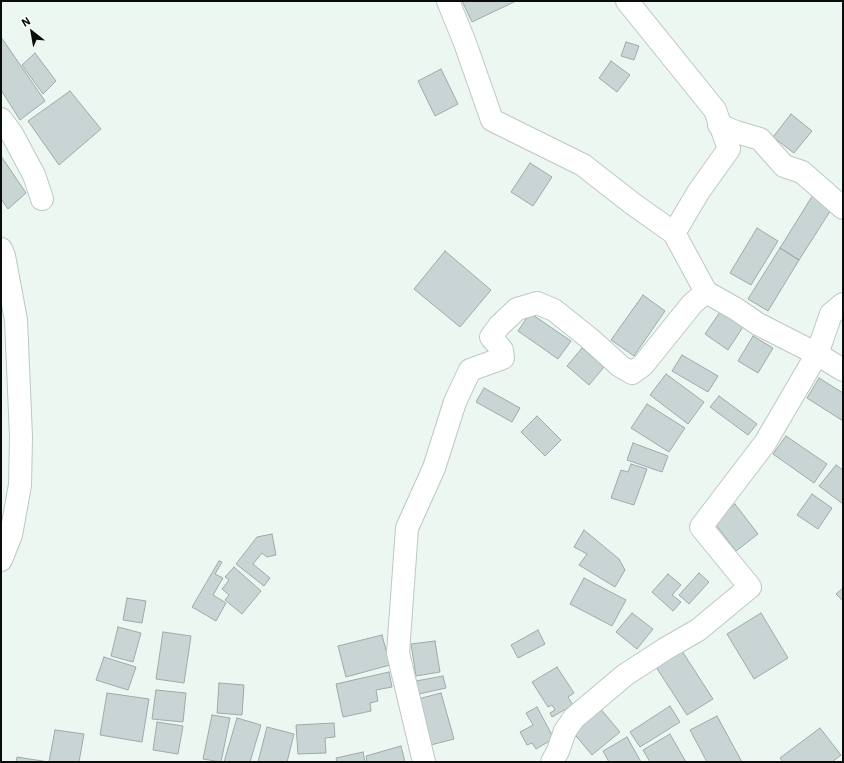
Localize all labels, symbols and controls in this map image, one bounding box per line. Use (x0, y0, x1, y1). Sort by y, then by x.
north arrow (12, 12, 52, 52)
text: N (19, 14, 33, 30)

